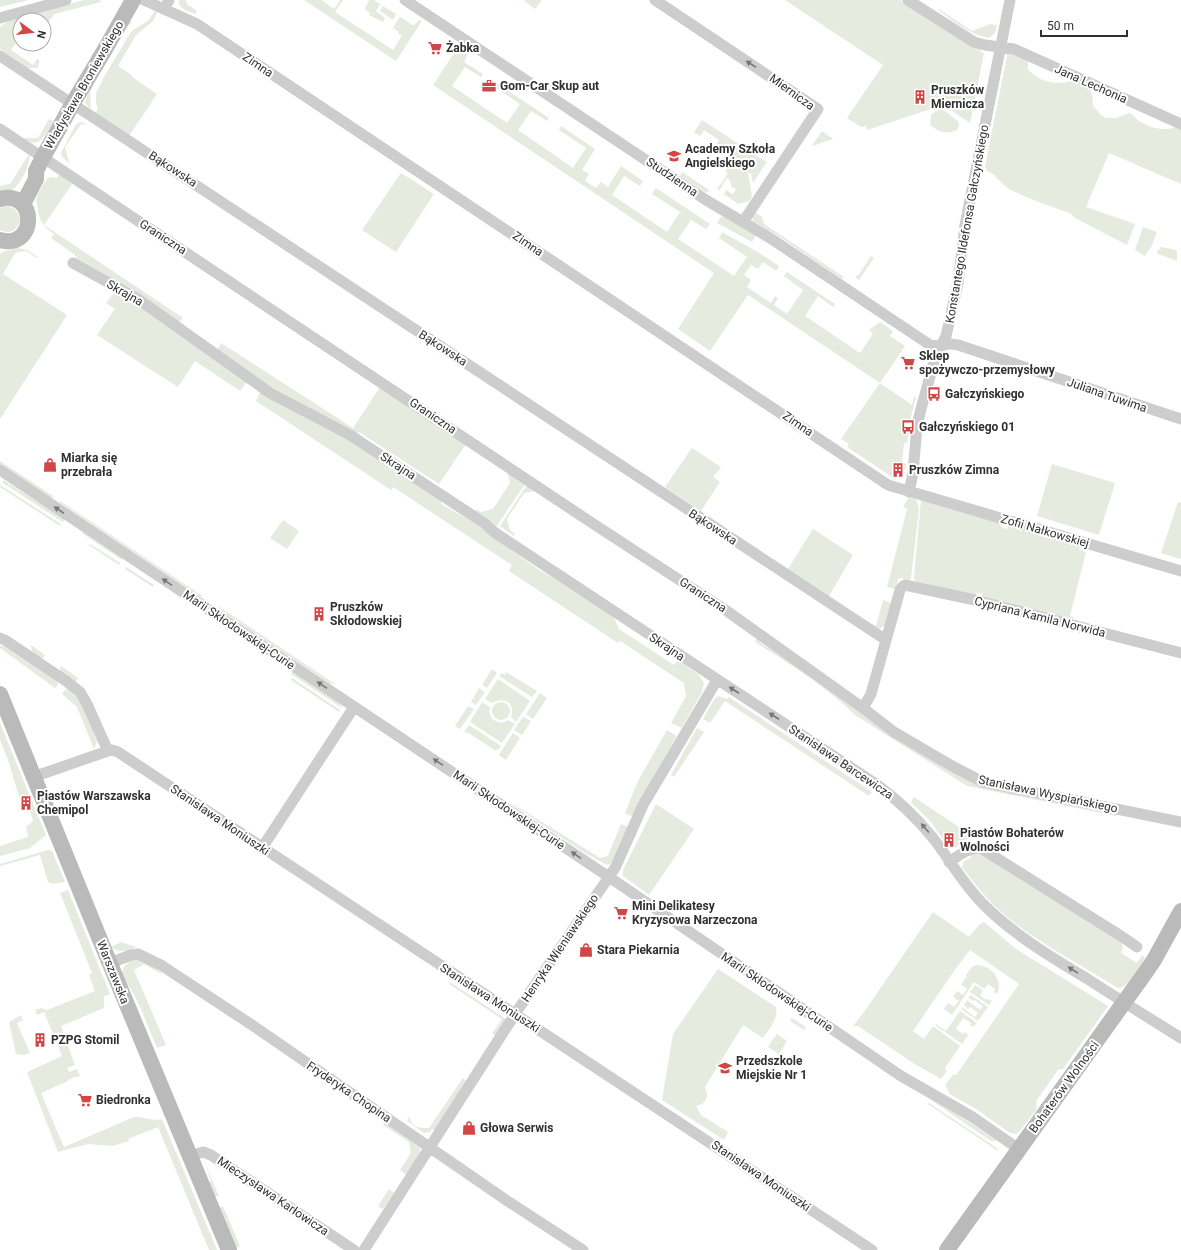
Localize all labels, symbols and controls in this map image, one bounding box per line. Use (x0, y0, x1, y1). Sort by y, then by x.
north arrow (12, 12, 52, 52)
scale bar (1041, 12, 1127, 38)
street label: Władysława Broniewskiego (42, 18, 127, 152)
text: 50 m (1047, 19, 1074, 33)
text: N (34, 29, 48, 40)
supermarket icon: Żabka (427, 40, 443, 56)
place label: Żabka (446, 40, 480, 55)
street label: Zimna (240, 50, 276, 80)
one-way arrow (745, 60, 757, 67)
street label: Jana Lechonia (1053, 62, 1129, 106)
street label: Miernicza (767, 71, 817, 113)
office icon: Gom-Car Skup aut (481, 78, 497, 94)
place label: Gom-Car Skup aut (500, 79, 599, 93)
place label: Pruszków Miernicza (931, 83, 985, 111)
building icon: Pruszków Miernicza (912, 89, 928, 105)
street label: Konstantego Ildefonsa Gałczyńskiego (943, 124, 991, 324)
place label: Academy Szkoła Angielskiego (685, 142, 776, 170)
street label: Bąkowska (146, 148, 200, 190)
school or university icon: Academy Szkoła Angielskiego (666, 148, 682, 164)
street label: Studzienna (643, 155, 701, 199)
street label: Graniczna (137, 217, 189, 257)
street label: Zimna (510, 229, 546, 259)
street label: Skrajna (104, 277, 146, 309)
street label: Bąkowska (416, 327, 470, 369)
place label: Sklep spożywczo-przemysłowy (919, 349, 1056, 377)
supermarket icon: Sklep spożywczo-przemysłowy (900, 355, 916, 371)
street label: Juliana Tuwima (1065, 375, 1149, 415)
bus stop icon: Gałczyńskiego (926, 386, 942, 402)
place label: Gałczyńskiego (945, 387, 1024, 401)
street label: Graniczna (407, 395, 459, 437)
street label: Zimna (780, 409, 816, 439)
bus stop icon: Gałczyńskiego 01 (900, 419, 916, 435)
place label: Gałczyńskiego 01 (919, 420, 1015, 434)
street label: Skrajna (378, 449, 418, 483)
place label: Miarka się przebrała (61, 451, 118, 479)
shop icon: Miarka się przebrała (42, 457, 58, 473)
building icon: Pruszków Zimna (890, 462, 906, 478)
place label: Pruszków Zimna (909, 463, 1000, 477)
one-way arrow (54, 506, 65, 513)
street label: Bąkowska (686, 506, 740, 548)
street label: Zofii Nałkowskiej (999, 512, 1091, 550)
street label: Graniczna (677, 575, 729, 615)
one-way arrow (162, 578, 172, 586)
street label: Marii Skłodowskiej-Curie (181, 587, 297, 673)
street label: Cypriana Kamila Norwida (973, 594, 1107, 640)
place label: Pruszków Skłodowskiej (330, 600, 402, 628)
building icon: Pruszków Skłodowskiej (311, 606, 327, 622)
street label: Skrajna (647, 630, 687, 664)
one-way arrow (317, 681, 327, 689)
one-way arrow (729, 686, 740, 694)
one-way arrow (768, 712, 779, 720)
street label: Stanisława Barcewicza (786, 722, 896, 802)
one-way arrow (432, 759, 444, 766)
street label: Marii Skłodowskiej-Curie (451, 767, 567, 853)
street label: Stanisława Wyspiańskiego (977, 772, 1119, 816)
street label: Stanisława Moniuszki (168, 782, 272, 858)
place label: Piastów Warszawska Chemipol (37, 789, 151, 817)
building icon: Piastów Warszawska Chemipol (18, 795, 34, 811)
one-way arrow (920, 823, 929, 834)
place label: Piastów Bohaterów Wolności (960, 826, 1064, 854)
building icon: Piastów Bohaterów Wolności (941, 832, 957, 848)
one-way arrow (571, 851, 581, 859)
street label: Henryka Wieniawskiego (519, 891, 601, 1005)
place label: Mini Delikatesy Kryzysowa Narzeczona (632, 899, 758, 927)
supermarket icon: Mini Delikatesy Kryzysowa Narzeczona (613, 905, 629, 921)
street label: Warszawska (94, 938, 132, 1006)
shop icon: Stara Piekarnia (578, 942, 594, 958)
place label: Stara Piekarnia (597, 943, 680, 957)
street label: Marii Skłodowskiej-Curie (719, 949, 835, 1035)
street label: Stanisława Moniuszki (437, 960, 543, 1036)
one-way arrow (1067, 967, 1079, 974)
building icon: PZPG Stomil (32, 1032, 48, 1048)
place label: PZPG Stomil (51, 1033, 120, 1047)
street label: Bohaterów Wolności (1026, 1038, 1102, 1135)
place label: Przedszkole Miejskie Nr 1 (736, 1054, 807, 1082)
street label: Fryderyka Chopina (304, 1059, 394, 1125)
school or university icon: Przedszkole Miejskie Nr 1 (717, 1060, 733, 1076)
supermarket icon: Biedronka (77, 1092, 93, 1108)
place label: Biedronka (96, 1093, 151, 1107)
shop icon: Głowa Serwis (461, 1120, 477, 1136)
place label: Głowa Serwis (480, 1121, 553, 1135)
street label: Stanisława Moniuszki (709, 1138, 813, 1214)
street label: Mieczysława Karłowicza (215, 1154, 331, 1238)

